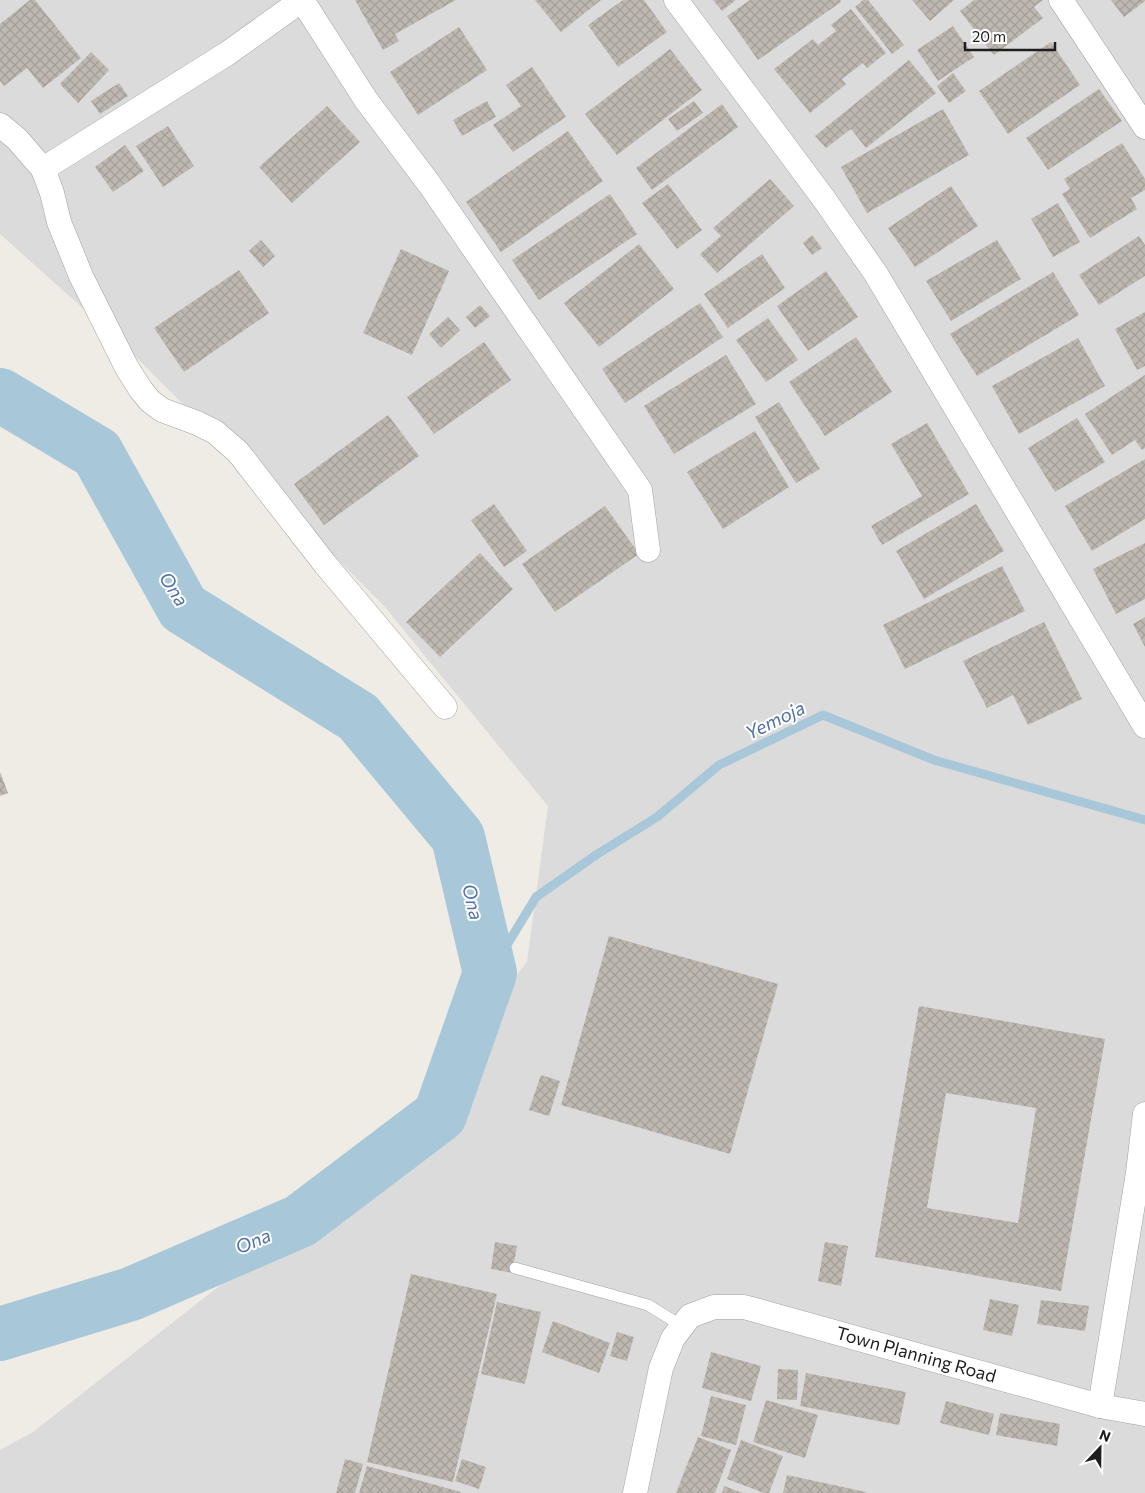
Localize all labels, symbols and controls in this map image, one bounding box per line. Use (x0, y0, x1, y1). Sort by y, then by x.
scale bar (965, 20, 1055, 52)
text: 20 m (972, 27, 1006, 45)
water label: Ona (155, 567, 194, 610)
water label: Yemoja (741, 695, 808, 744)
water label: Ona (458, 882, 489, 922)
water label: Ona (232, 1223, 274, 1258)
street label: Town Planning Road (834, 1321, 999, 1387)
north arrow (1075, 1423, 1125, 1473)
text: N (1097, 1426, 1113, 1445)

